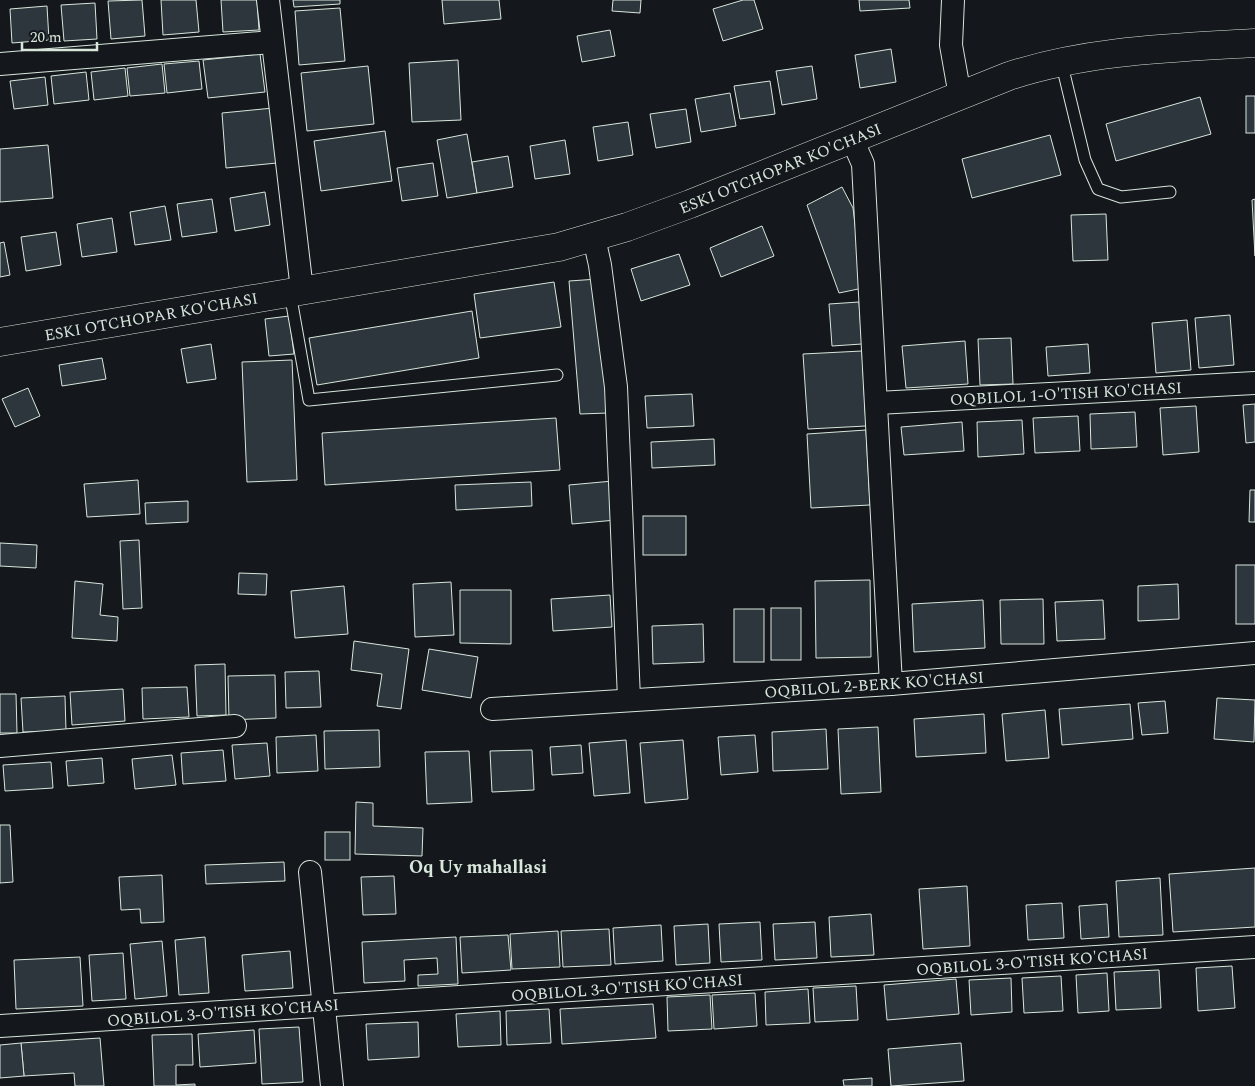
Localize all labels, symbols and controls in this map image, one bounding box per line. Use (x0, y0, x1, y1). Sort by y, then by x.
scale bar (22, 20, 98, 52)
text: 20 m (30, 26, 62, 49)
street label: ESKI OTCHOPAR KO'CHASI (676, 117, 885, 221)
street label: ESKI OTCHOPAR KO'CHASI (43, 286, 260, 348)
street label: OQBILOL 1-O'TISH KO'CHASI (949, 376, 1183, 412)
street label: OQBILOL 2-BERK KO'CHASI (763, 665, 985, 705)
district label: Oq Uy mahallasi (409, 854, 547, 881)
street label: OQBILOL 3-O'TISH KO'CHASI (915, 942, 1149, 982)
street label: OQBILOL 3-O'TISH KO'CHASI (510, 968, 744, 1008)
street label: OQBILOL 3-O'TISH KO'CHASI (106, 993, 340, 1033)

